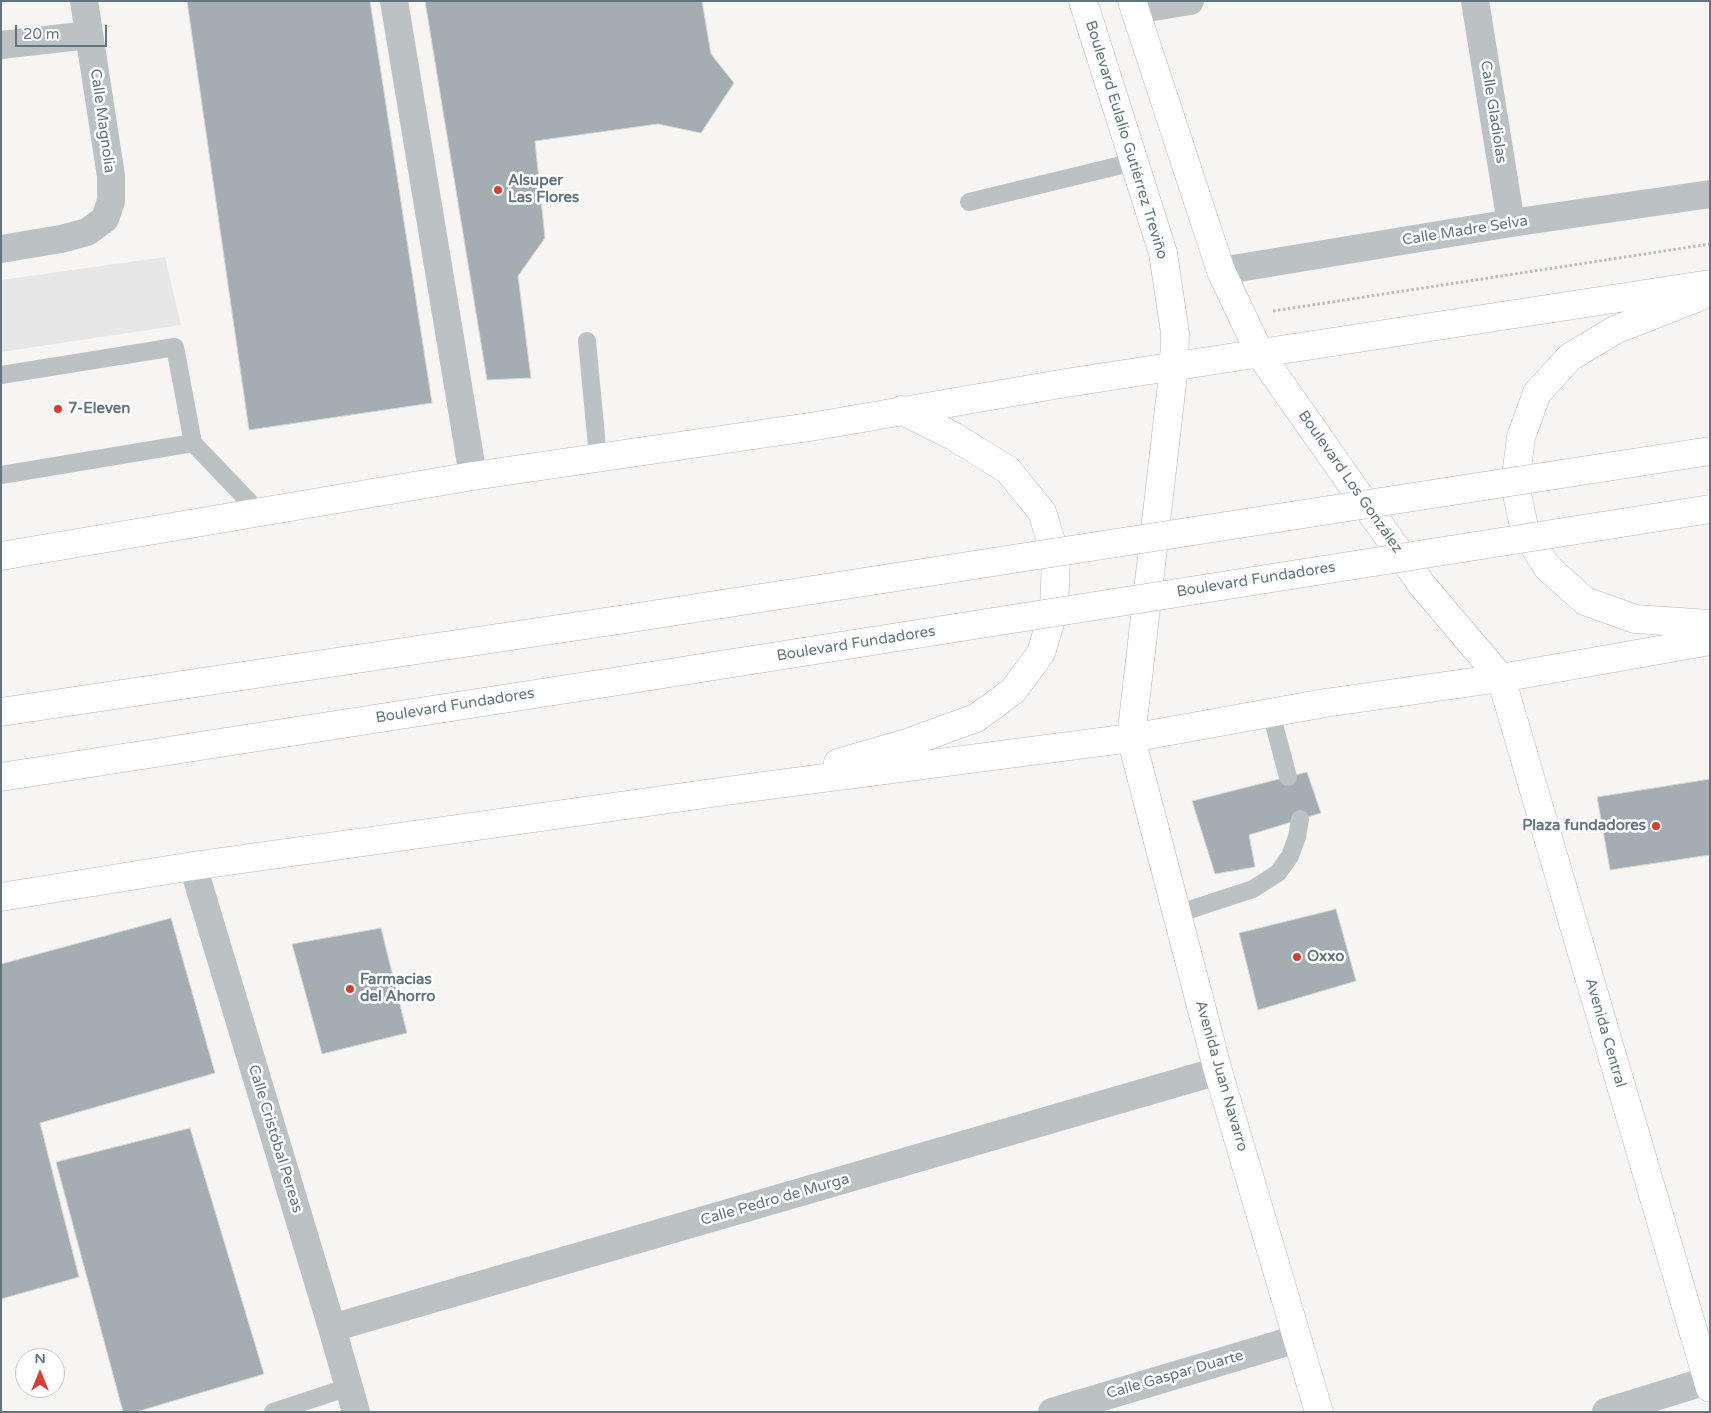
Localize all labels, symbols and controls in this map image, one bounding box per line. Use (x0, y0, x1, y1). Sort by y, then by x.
scale bar (18, 15, 110, 47)
street label: Boulevard Eulalio Gutiérrez Treviño (1081, 18, 1171, 262)
text: 20 m (23, 25, 60, 43)
street label: Calle Gladiolas (1476, 59, 1510, 165)
street label: Calle Magnolia (86, 68, 118, 174)
place label: Alsuper Las Flores (508, 172, 579, 207)
marker: Alsuper Las Flores (492, 184, 504, 196)
street label: Calle Madre Selva (1401, 212, 1529, 250)
place label: 7-Eleven (68, 400, 130, 418)
marker: 7-Eleven (52, 403, 64, 415)
street label: Boulevard Los González (1294, 407, 1406, 557)
street label: Boulevard Fundadores (1175, 559, 1337, 601)
street label: Boulevard Fundadores (775, 623, 937, 665)
street label: Boulevard Fundadores (374, 685, 536, 727)
place label: Plaza fundadores (1522, 817, 1646, 835)
marker: Plaza fundadores (1650, 820, 1662, 832)
place label: Oxxo (1307, 948, 1344, 966)
marker: Oxxo (1291, 951, 1303, 963)
place label: Farmacias del Ahorro (360, 971, 435, 1006)
street label: Avenida Central (1581, 976, 1629, 1090)
marker: Farmacias del Ahorro (344, 983, 356, 995)
street label: Avenida Juan Navarro (1191, 998, 1251, 1154)
street label: Calle Cristóbal Pereas (244, 1063, 306, 1215)
street label: Calle Pedro de Murga (699, 1170, 851, 1230)
street label: Calle Gaspar Duarte (1104, 1347, 1246, 1403)
north arrow (15, 1348, 65, 1398)
text: N (34, 1350, 46, 1367)

